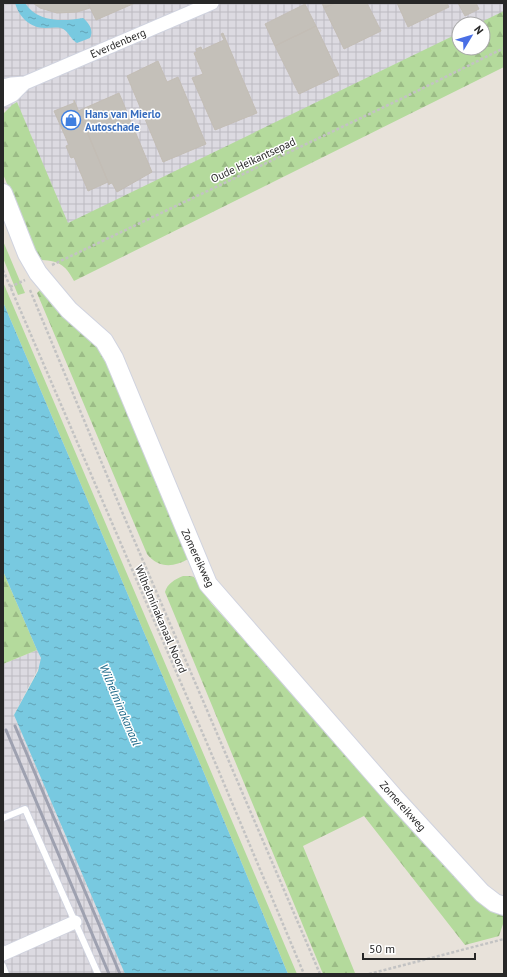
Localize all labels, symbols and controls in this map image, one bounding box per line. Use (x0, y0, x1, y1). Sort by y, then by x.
north arrow (451, 16, 491, 56)
text: N (471, 23, 487, 37)
street label: Everdenberg (88, 25, 148, 61)
place label: Hans van Mierlo Autoschade (85, 107, 161, 134)
shop icon: Hans van Mierlo Autoschade (60, 109, 82, 131)
street label: Oude Heikantsepad (208, 134, 298, 186)
street label: Zomereikweg (178, 527, 218, 589)
street label: Wilhelminakanaal Noord (132, 563, 190, 675)
water label: Wilhelminakanaal (96, 662, 145, 749)
street label: Zomereikweg (377, 778, 429, 834)
scale bar (363, 935, 475, 961)
text: 50 m (369, 941, 395, 956)

